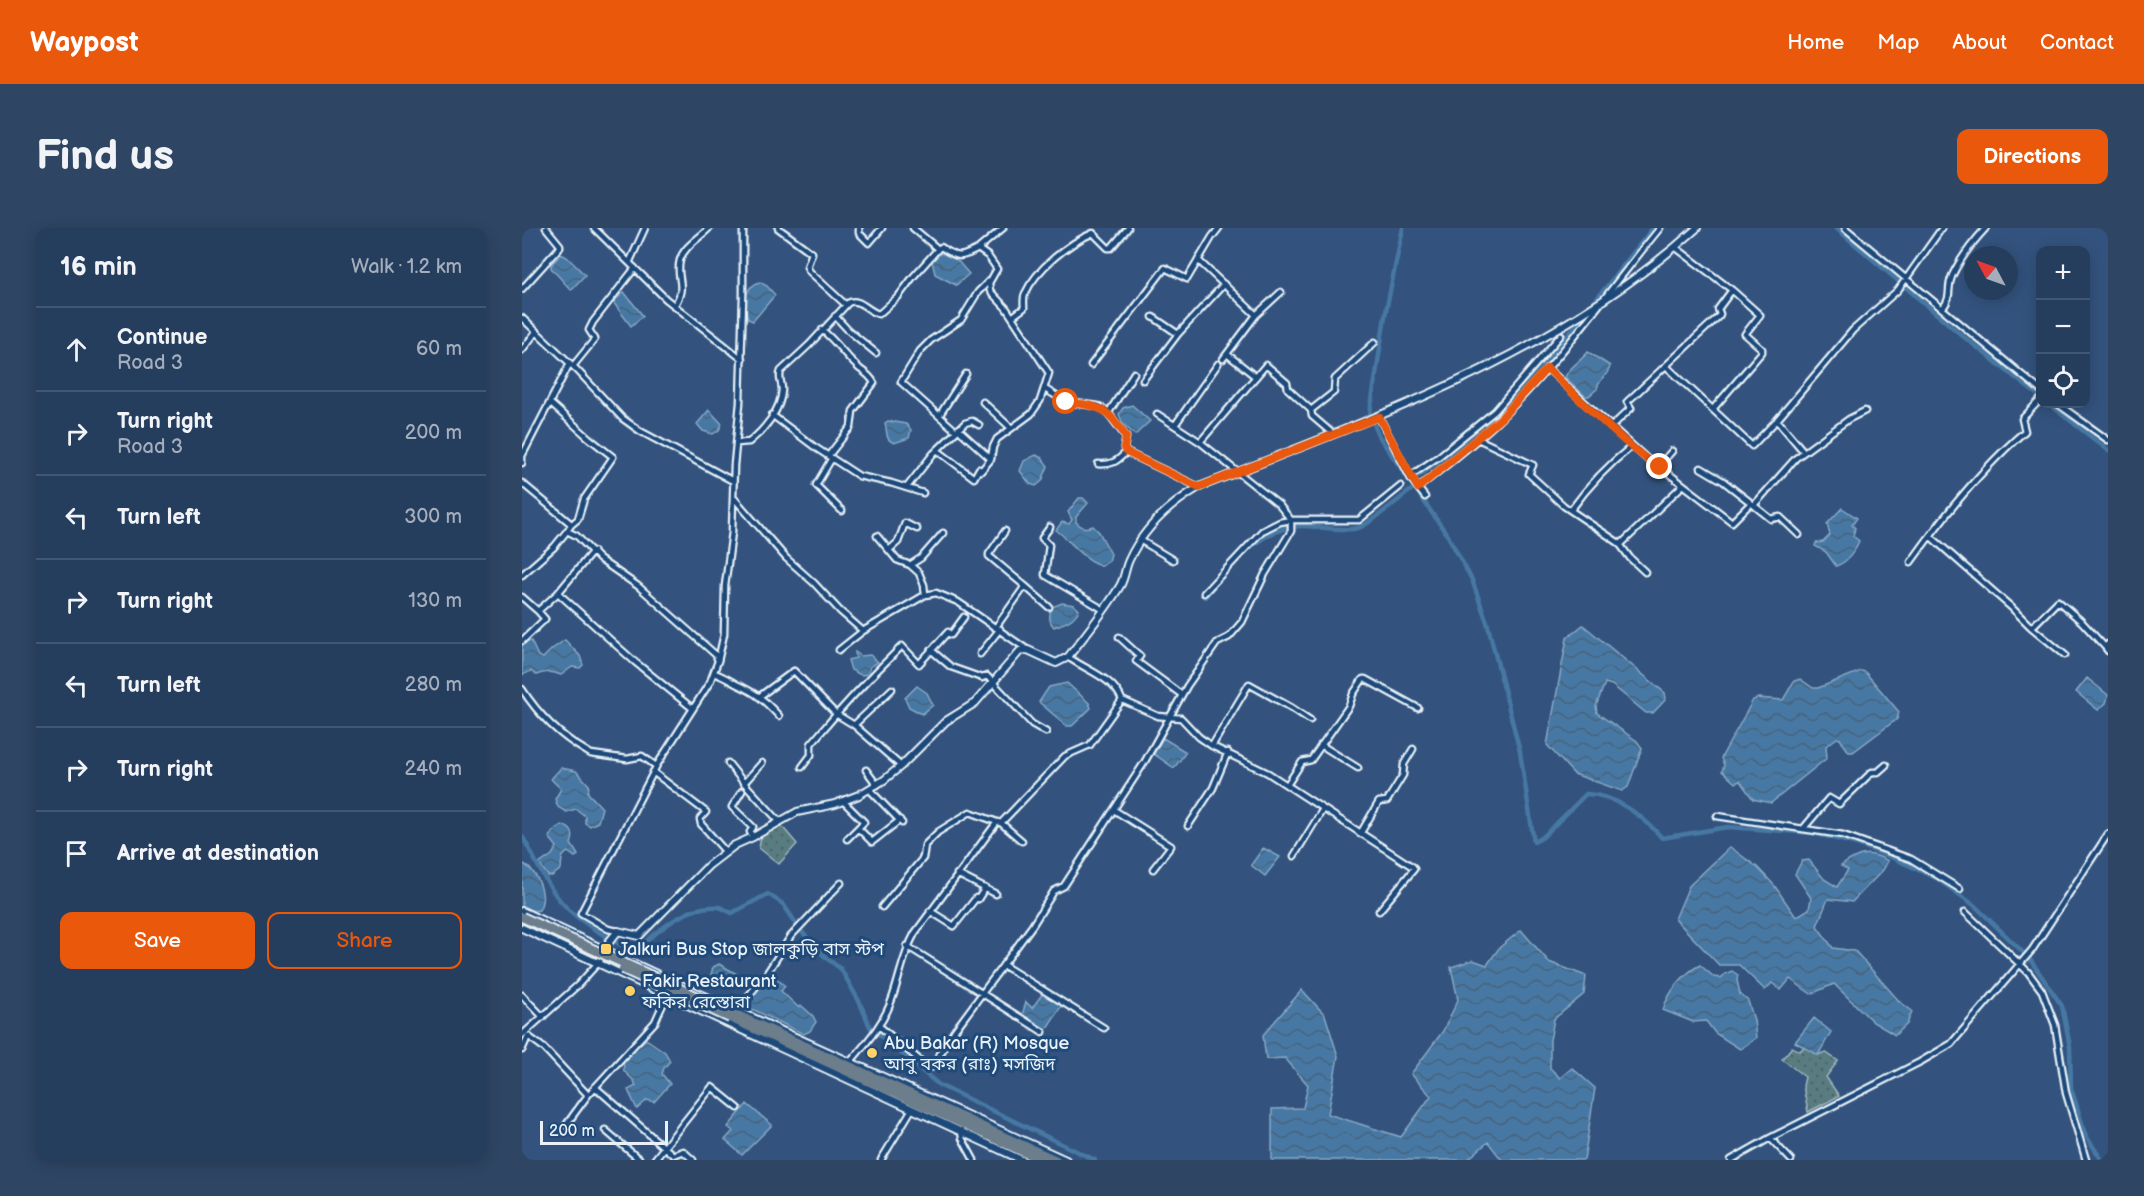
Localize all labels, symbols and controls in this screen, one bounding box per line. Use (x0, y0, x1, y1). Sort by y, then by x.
text: Waypost (30, 26, 139, 59)
text: Home (1787, 30, 1844, 55)
text: Map (1877, 30, 1919, 55)
text: About (1952, 30, 2007, 55)
text: Contact (2040, 30, 2114, 55)
button: Directions (1957, 129, 2108, 184)
text: Find us (36, 131, 174, 182)
north arrow (1964, 246, 2018, 300)
map controls (2036, 246, 2090, 408)
button: + (2036, 246, 2090, 300)
text: 16 min (60, 252, 137, 283)
text: Walk · 1.2 km (351, 255, 462, 279)
button: − (2036, 300, 2090, 354)
text: Continue (117, 324, 207, 351)
icon: ahead (60, 333, 93, 366)
text: 60 m (416, 337, 462, 361)
text: Road 3 (117, 351, 183, 375)
button: locate (2036, 354, 2090, 408)
route start (1052, 388, 1078, 414)
text: Turn right (117, 408, 213, 435)
icon: right (60, 417, 93, 450)
text: 200 m (405, 421, 462, 445)
text: Road 3 (117, 435, 183, 459)
route end (1646, 453, 1672, 479)
icon: left (60, 501, 93, 534)
text: Turn left (117, 504, 201, 531)
text: 300 m (404, 505, 462, 529)
icon: right (60, 585, 93, 618)
text: Turn right (117, 588, 213, 615)
text: 130 m (408, 589, 462, 613)
icon: left (60, 669, 93, 702)
text: Turn left (117, 672, 201, 699)
text: 280 m (405, 673, 462, 697)
icon: right (60, 753, 93, 786)
text: Turn right (117, 756, 213, 783)
text: 240 m (405, 757, 462, 781)
icon: arrive (60, 837, 93, 870)
text: Arrive at destination (117, 840, 319, 867)
button: Save (60, 912, 255, 969)
button: Share (267, 912, 462, 969)
place label: Jalkuri Bus Stop জালকুড়ি বাস স্টপ (618, 939, 885, 960)
marker: Jalkuri Bus Stop জালকুড়ি বাস স্টপ (599, 942, 613, 956)
place label: Fakir Restaurant ফকির রেস্তোরা (641, 971, 777, 1013)
marker: Fakir Restaurant ফকির রেস্তোরা (623, 984, 637, 998)
place label: Abu Bakar (R) Mosque আবু বকর (রাঃ) মসজিদ (883, 1033, 1069, 1075)
marker: Abu Bakar (R) Mosque আবু বকর (রাঃ) মসজিদ (865, 1046, 879, 1060)
scale bar (540, 1118, 668, 1146)
text: 200 m (549, 1122, 595, 1141)

